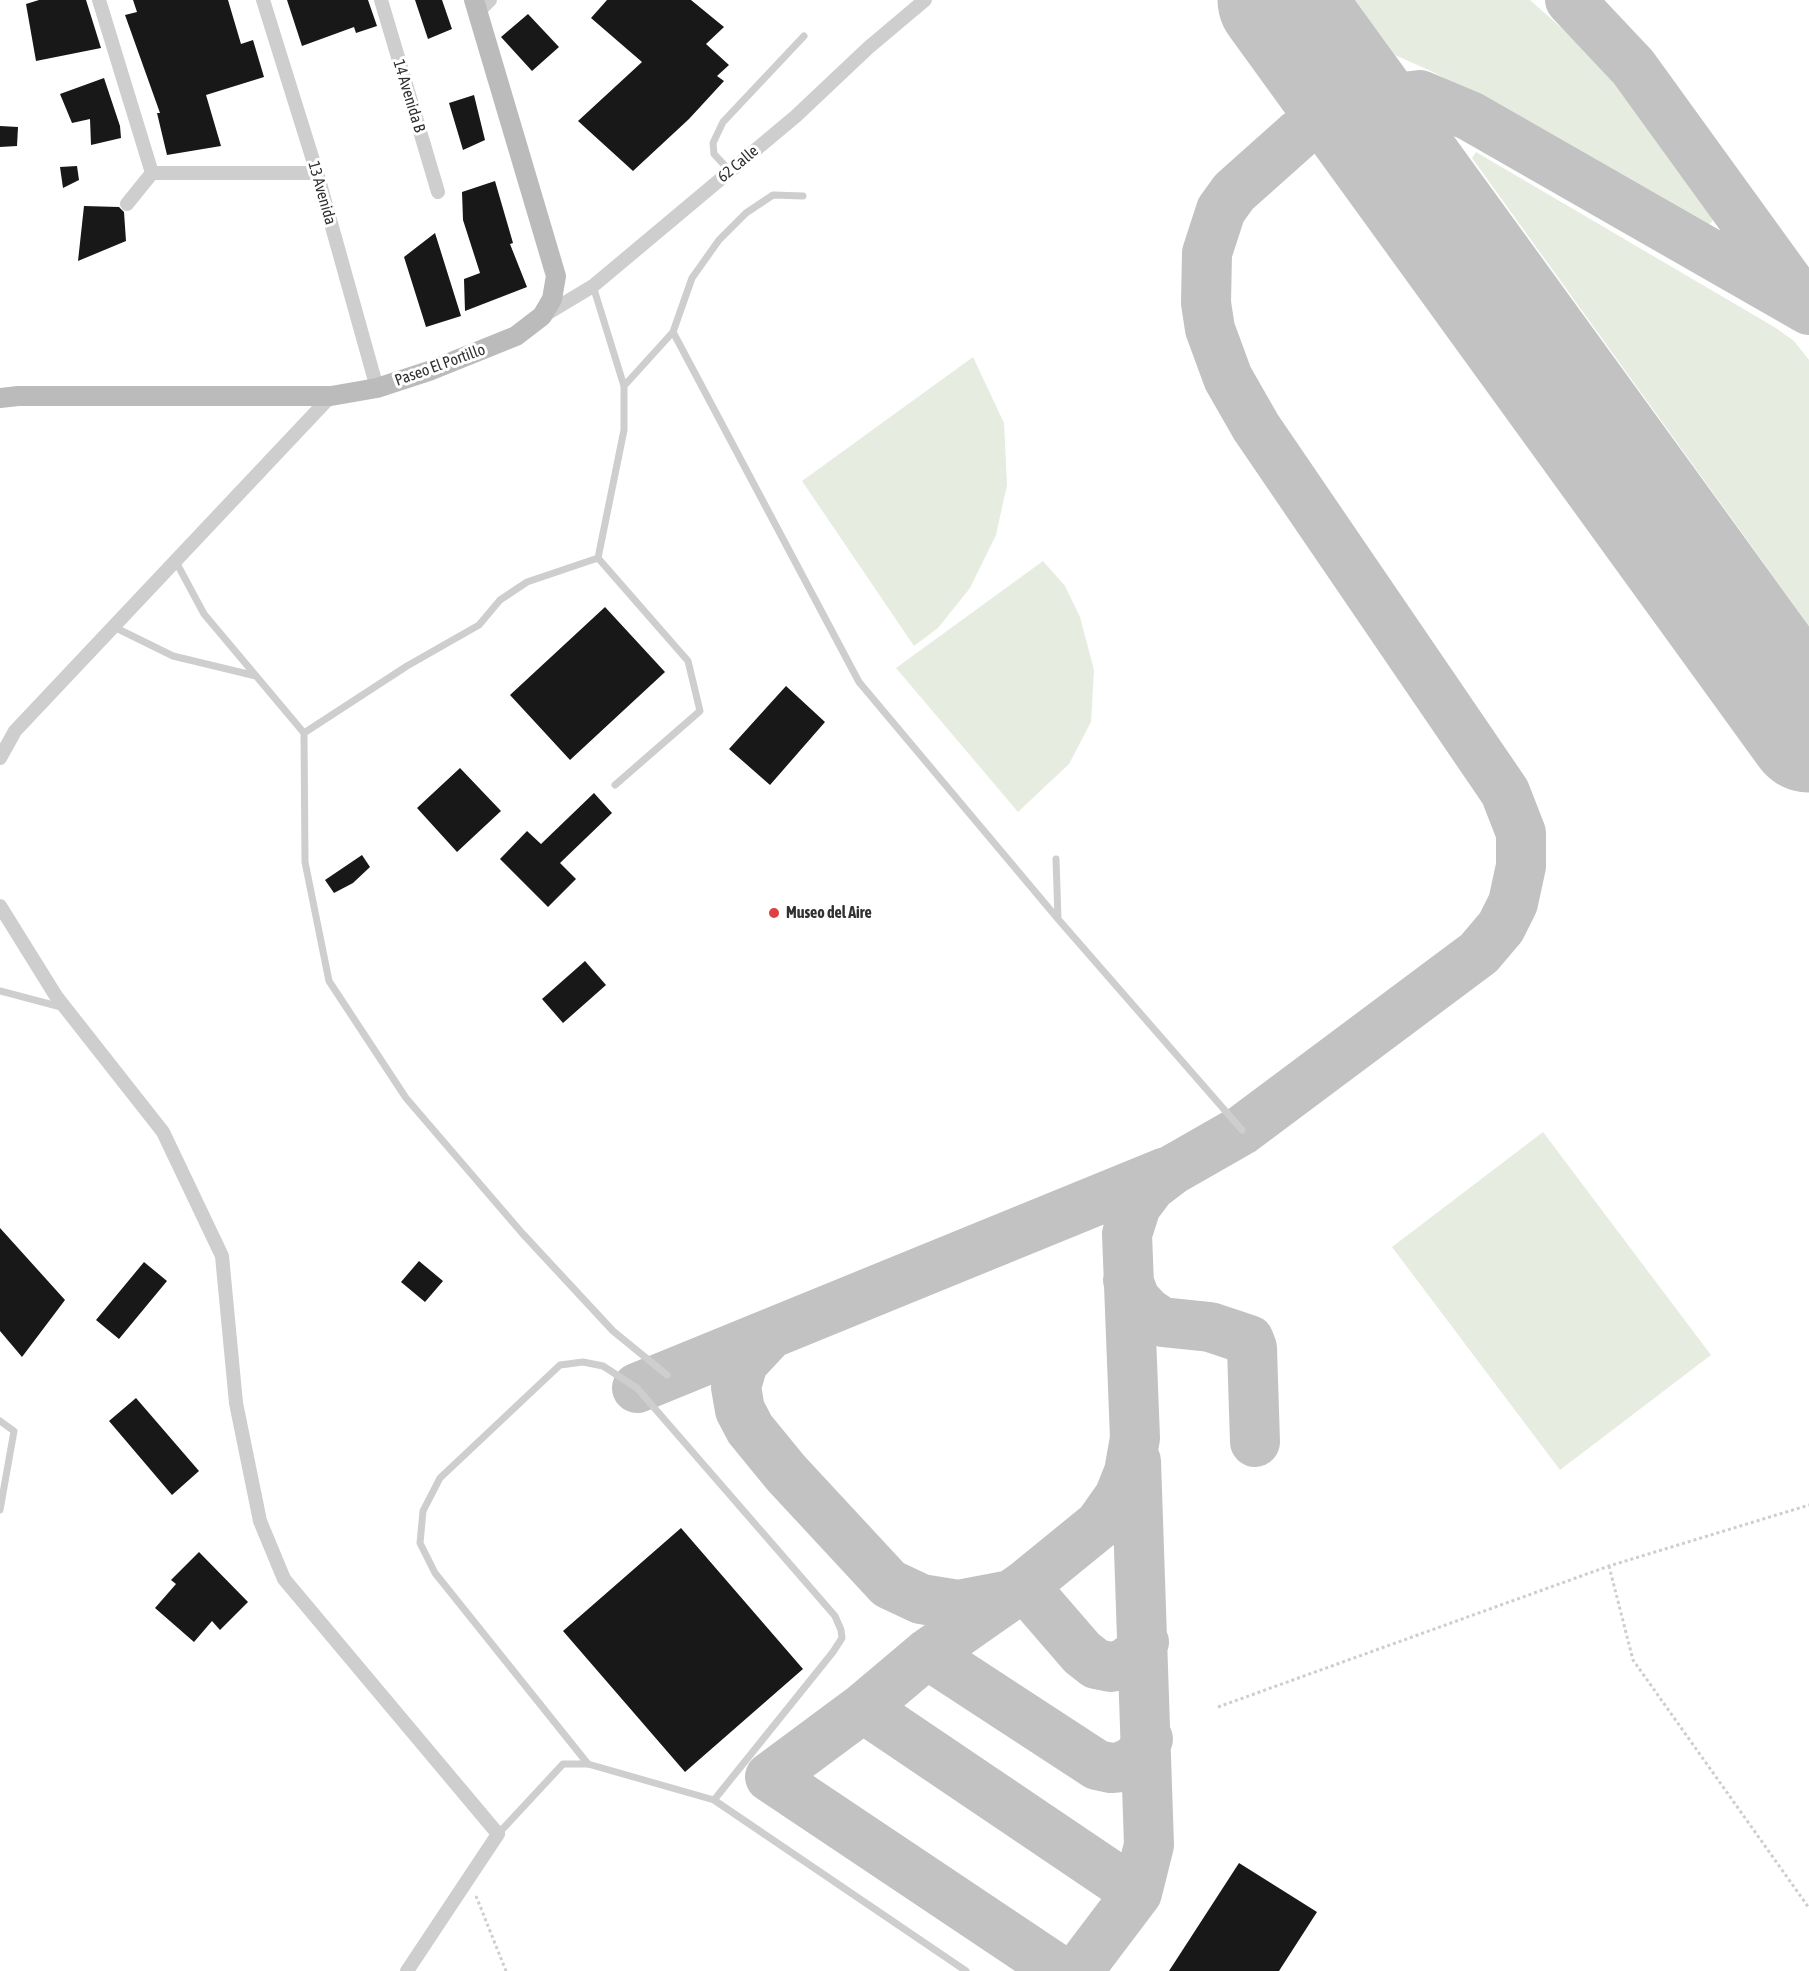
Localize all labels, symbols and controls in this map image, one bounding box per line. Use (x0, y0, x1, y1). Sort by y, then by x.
street label: 14 Avenida B (389, 57, 429, 135)
street label: 62 Calle (714, 141, 762, 187)
street label: 13 Avenida (304, 159, 340, 227)
street label: Paseo El Portillo (392, 340, 488, 390)
place label: Museo del Aire (786, 903, 872, 923)
marker: Museo del Aire (767, 906, 781, 920)

